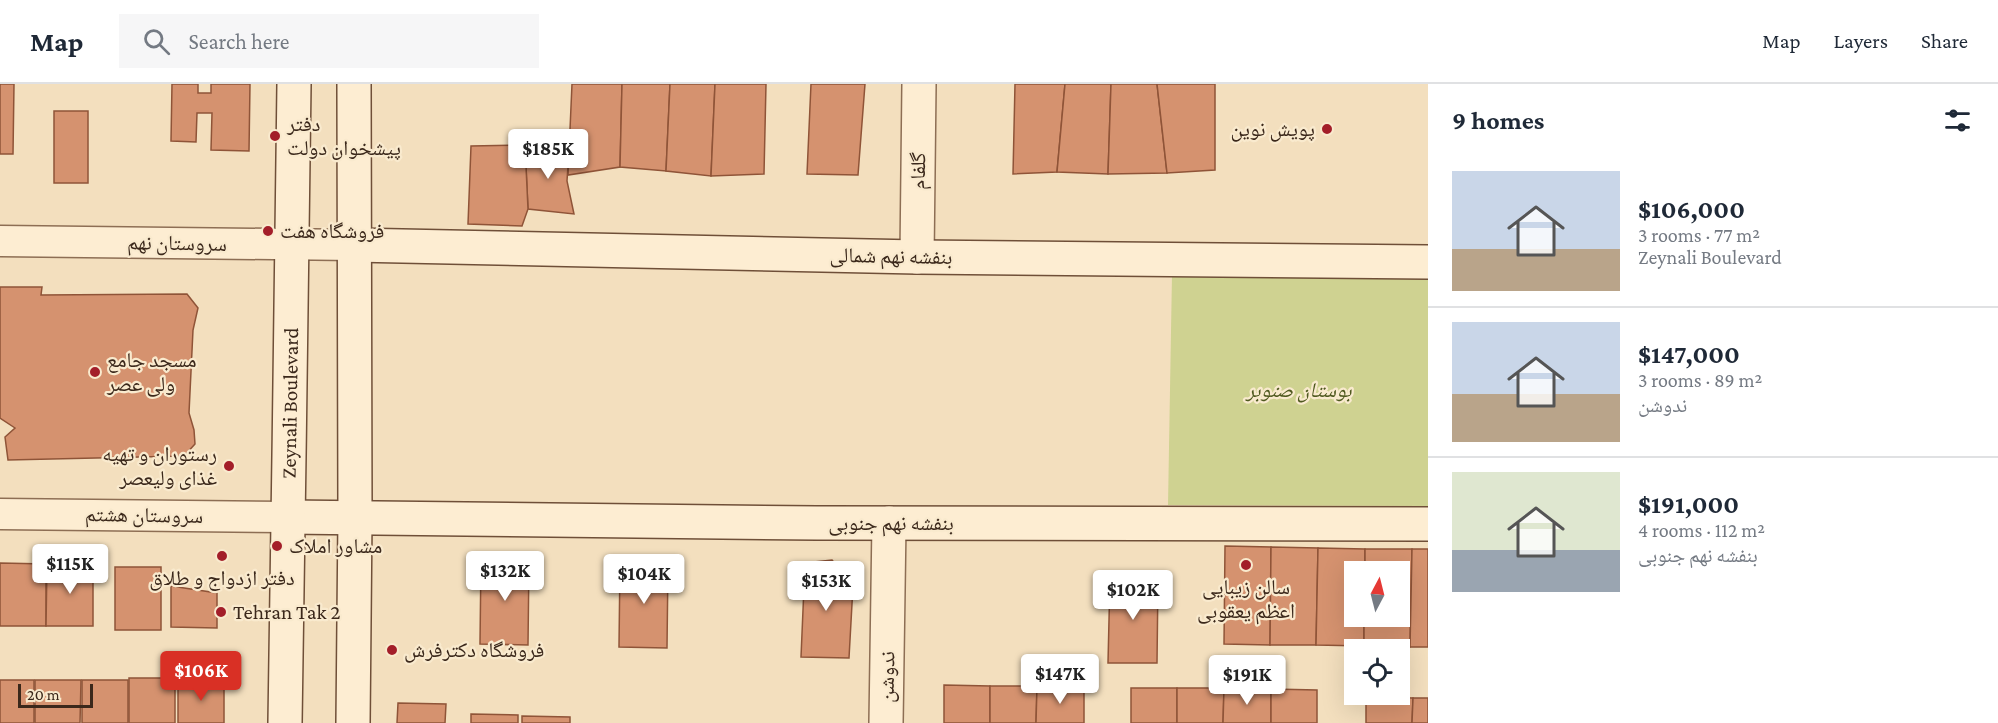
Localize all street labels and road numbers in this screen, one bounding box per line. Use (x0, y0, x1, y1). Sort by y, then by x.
street label: گلفام (906, 152, 932, 190)
street label: سروستان نهم (127, 230, 227, 258)
street label: بنفشه نهم شمالی (829, 243, 953, 271)
street label: Zeynali Boulevard (277, 327, 303, 479)
street label: سروستان هشتم (85, 502, 203, 530)
street label: بنفشه نهم جنوبی (828, 511, 954, 537)
street label: ندوشن (875, 651, 900, 703)

